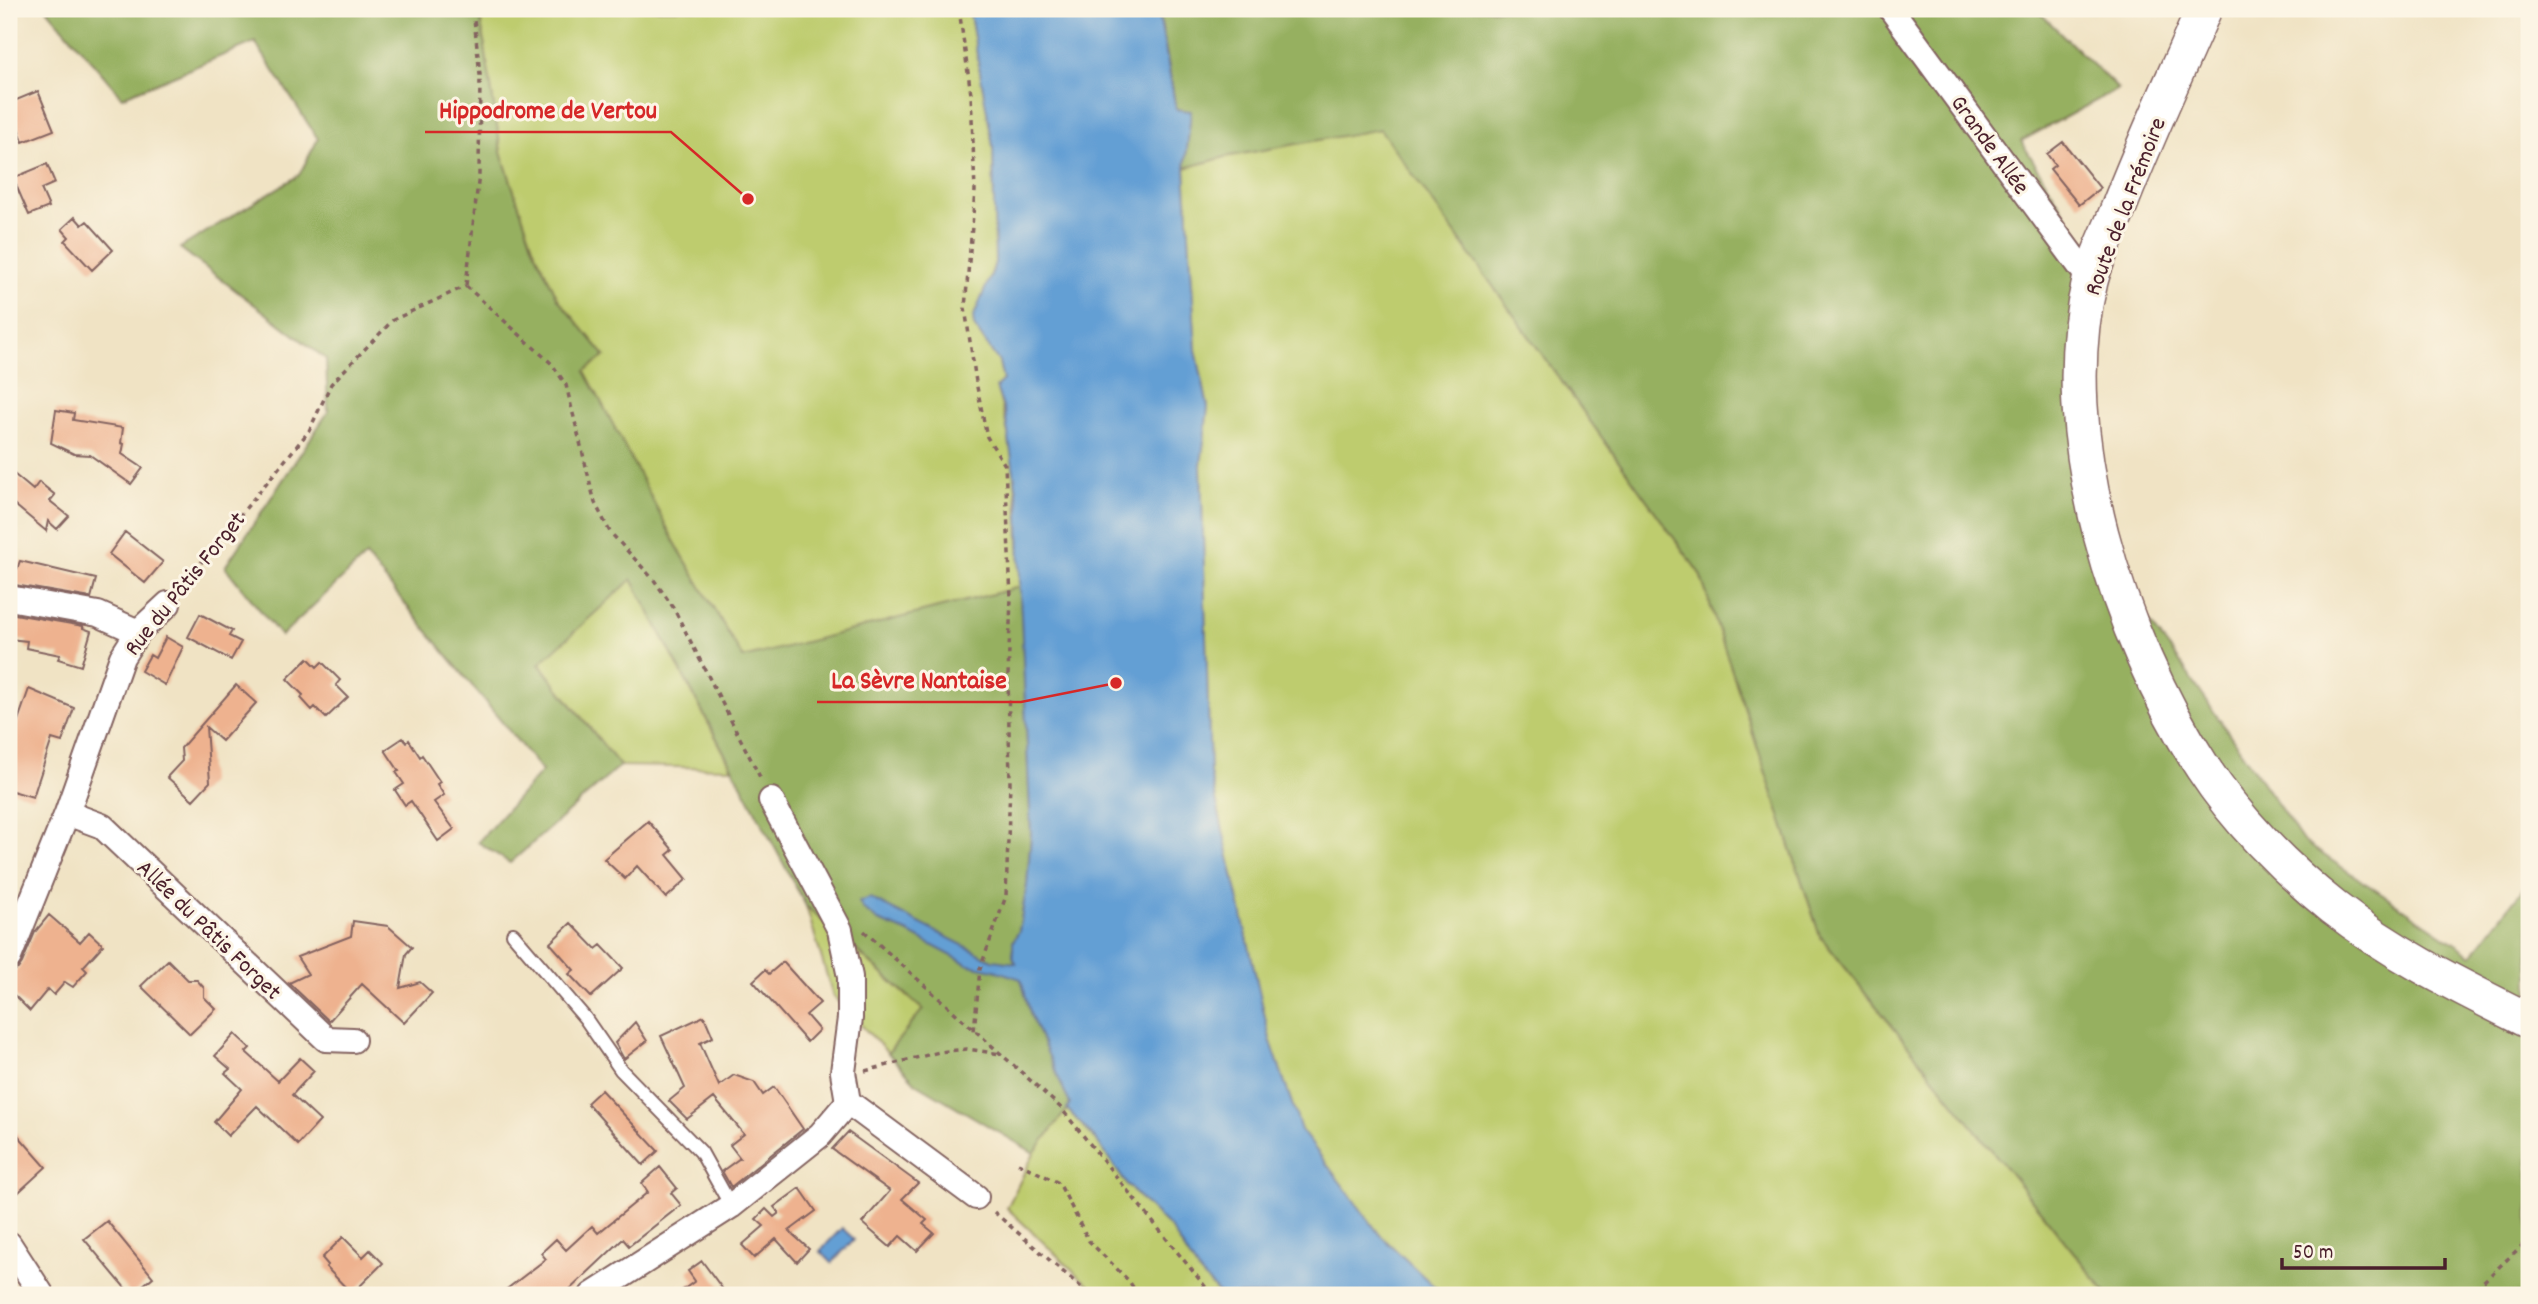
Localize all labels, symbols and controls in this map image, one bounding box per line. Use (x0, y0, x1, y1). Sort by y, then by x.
callout: Hippodrome de Vertou (425, 85, 671, 132)
street label: Grande Allée (1941, 89, 2036, 203)
text: Hippodrome de Vertou (439, 94, 657, 131)
street label: Route de la Frémoire (2077, 113, 2176, 301)
street label: Rue du Pâtis Forget (117, 505, 255, 664)
callout: La Sèvre Nantaise (817, 655, 1021, 702)
text: La Sèvre Nantaise (831, 664, 1007, 701)
street label: Allée du Pâtis Forget (128, 853, 288, 1009)
scale bar (2282, 1227, 2445, 1271)
text: 50 m (2293, 1239, 2333, 1269)

